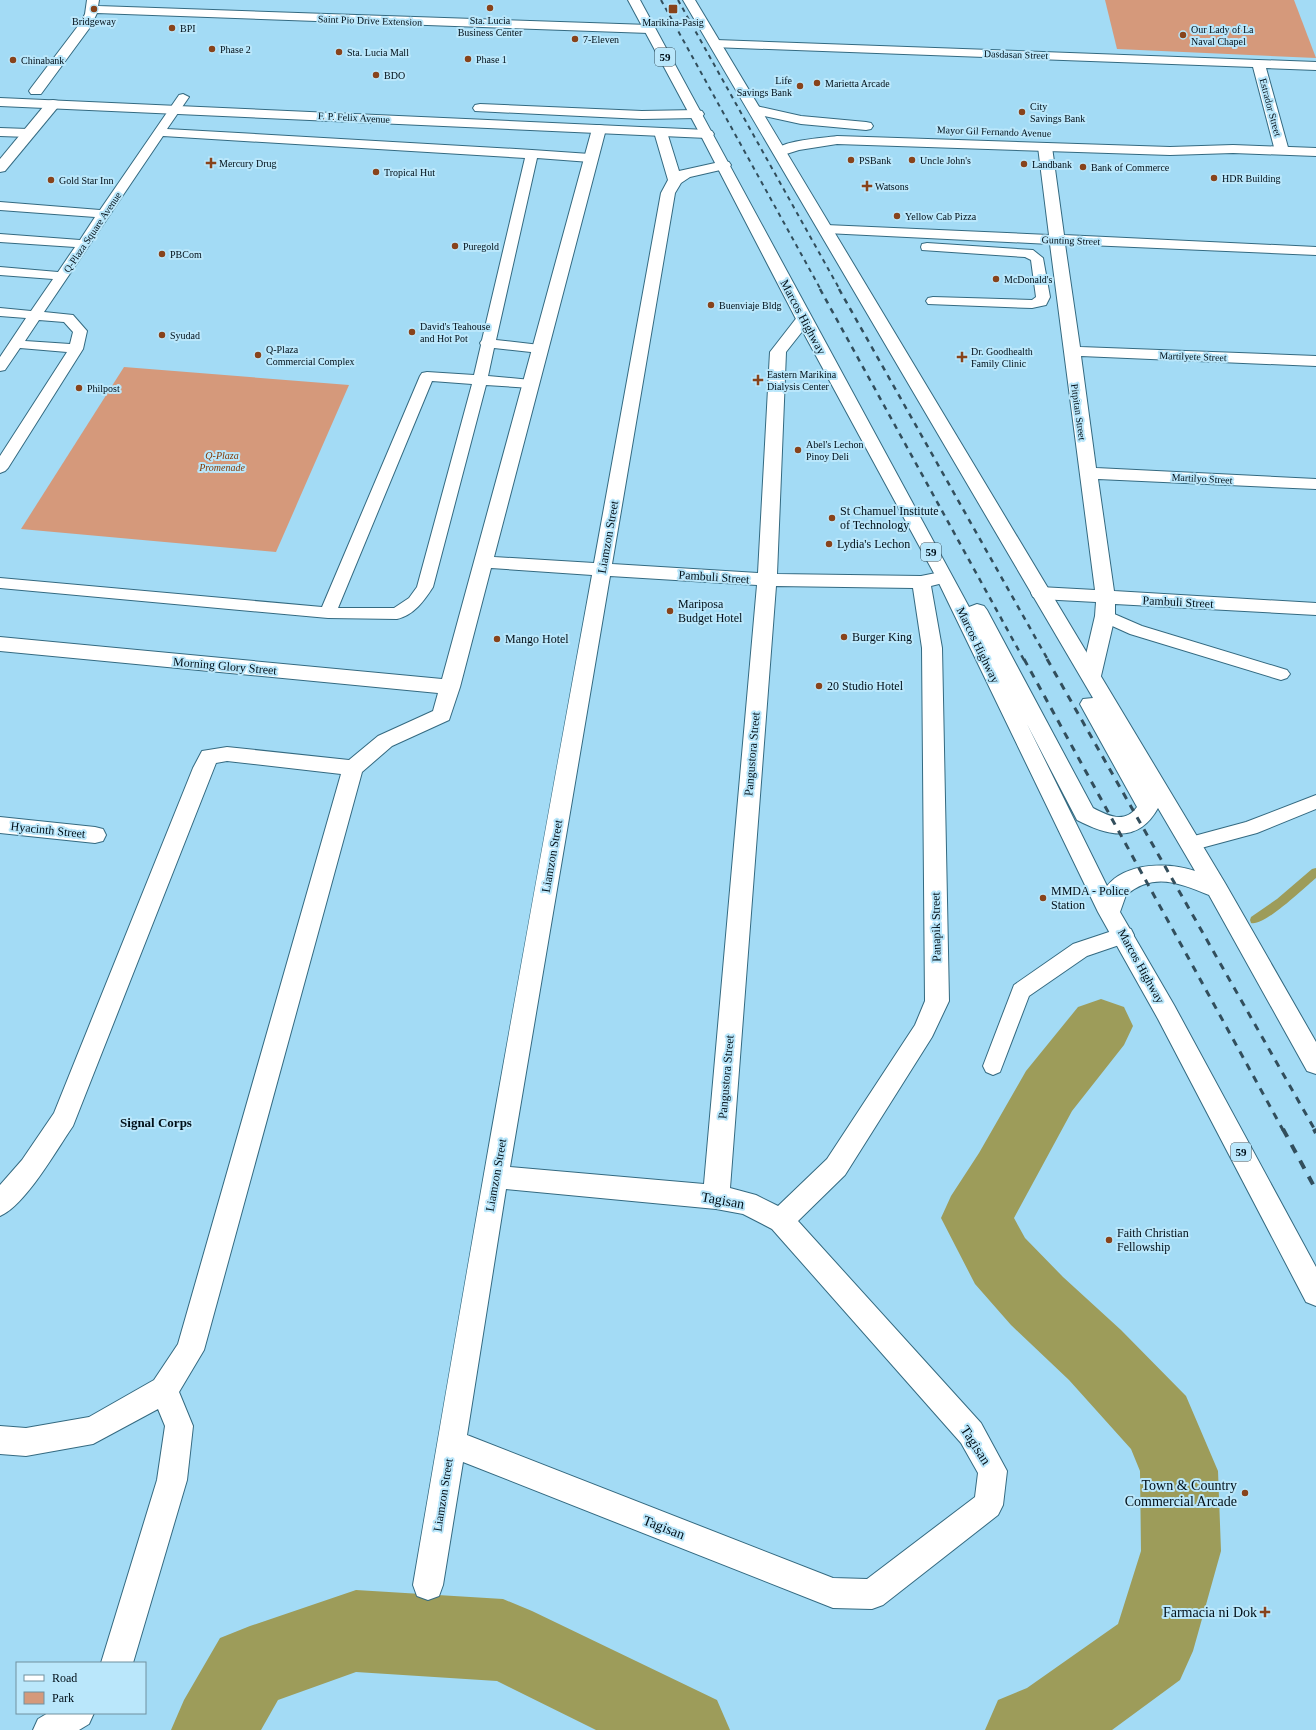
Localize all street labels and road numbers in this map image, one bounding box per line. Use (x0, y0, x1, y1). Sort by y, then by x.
street label: Saint Pio Drive Extension (318, 13, 422, 28)
road number: 59 (655, 48, 675, 66)
street label: Dasdasan Street (984, 48, 1048, 61)
street label: Estrador Street (1257, 77, 1284, 138)
street label: F. P. Felix Avenue (318, 110, 391, 125)
street label: Mayor Gil Fernando Avenue (937, 124, 1052, 139)
street label: Q-Plaza Square Avenue (61, 189, 124, 275)
street label: Gunting Street (1042, 234, 1101, 247)
street label: Marcos Highway (777, 277, 829, 357)
street label: Martilyete Street (1159, 350, 1227, 363)
street label: Pitpitan Street (1069, 383, 1088, 441)
street label: Martilyo Street (1171, 471, 1233, 486)
street label: Liamzon Street (595, 499, 621, 574)
road number: 59 (921, 543, 941, 561)
street label: Pambuli Street (678, 568, 751, 587)
street label: Pambuli Street (1142, 593, 1214, 611)
street label: Marcos Highway (954, 605, 1002, 685)
street label: Morning Glory Street (173, 654, 278, 678)
street label: Pangustora Street (741, 711, 763, 797)
street label: Liamzon Street (539, 818, 565, 893)
street label: Hyacinth Street (10, 819, 87, 841)
street label: Panapik Street (928, 891, 944, 962)
street label: Marcos Highway (1115, 926, 1167, 1006)
street label: Pangustora Street (715, 1034, 737, 1120)
street label: Liamzon Street (483, 1137, 509, 1212)
road number: 59 (1231, 1143, 1251, 1161)
street label: Tagisan (700, 1189, 746, 1212)
street label: Tagisan (957, 1423, 994, 1468)
street label: Liamzon Street (430, 1457, 456, 1532)
street label: Tagisan (641, 1513, 687, 1542)

